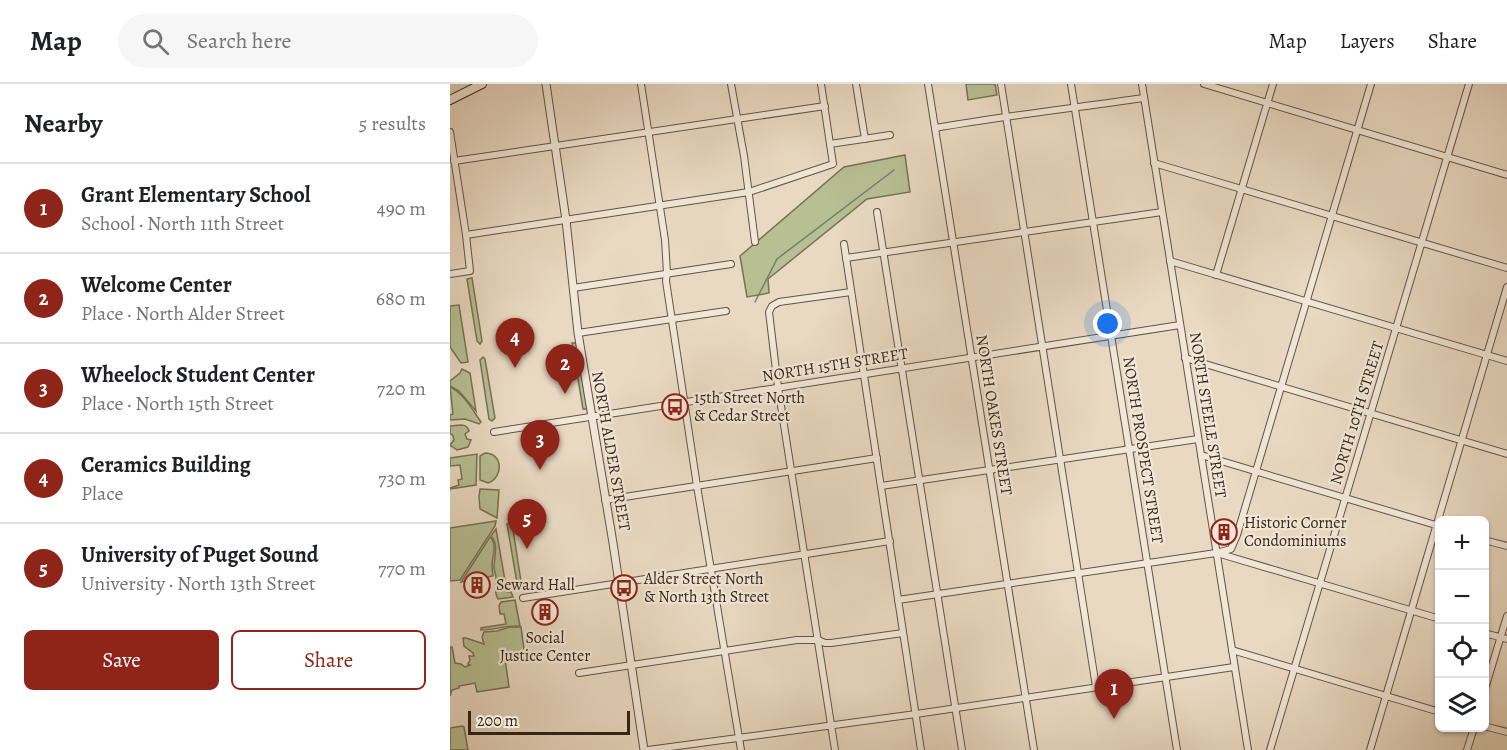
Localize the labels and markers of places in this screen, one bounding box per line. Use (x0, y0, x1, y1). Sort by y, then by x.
pin: 4 (496, 318, 534, 368)
pin: 2 (546, 344, 584, 394)
place label: 15th Street North & Cedar Street (694, 387, 805, 427)
bus stop icon: 15th Street North & Cedar Street (660, 392, 690, 422)
pin: 3 (520, 420, 560, 470)
pin: 5 (508, 500, 547, 549)
place label: Historic Corner Condominiums (1244, 512, 1347, 552)
building icon: Historic Corner Condominiums (1209, 517, 1239, 547)
place label: Alder Street North & North 13th Street (643, 568, 769, 608)
building icon: Seward Hall (462, 570, 492, 600)
bus stop icon: Alder Street North & North 13th Street (609, 573, 639, 603)
place label: Seward Hall (496, 574, 575, 596)
building icon: Social Justice Center (530, 597, 560, 627)
place label: Social Justice Center (500, 627, 590, 667)
pin: 1 (1094, 670, 1134, 719)

